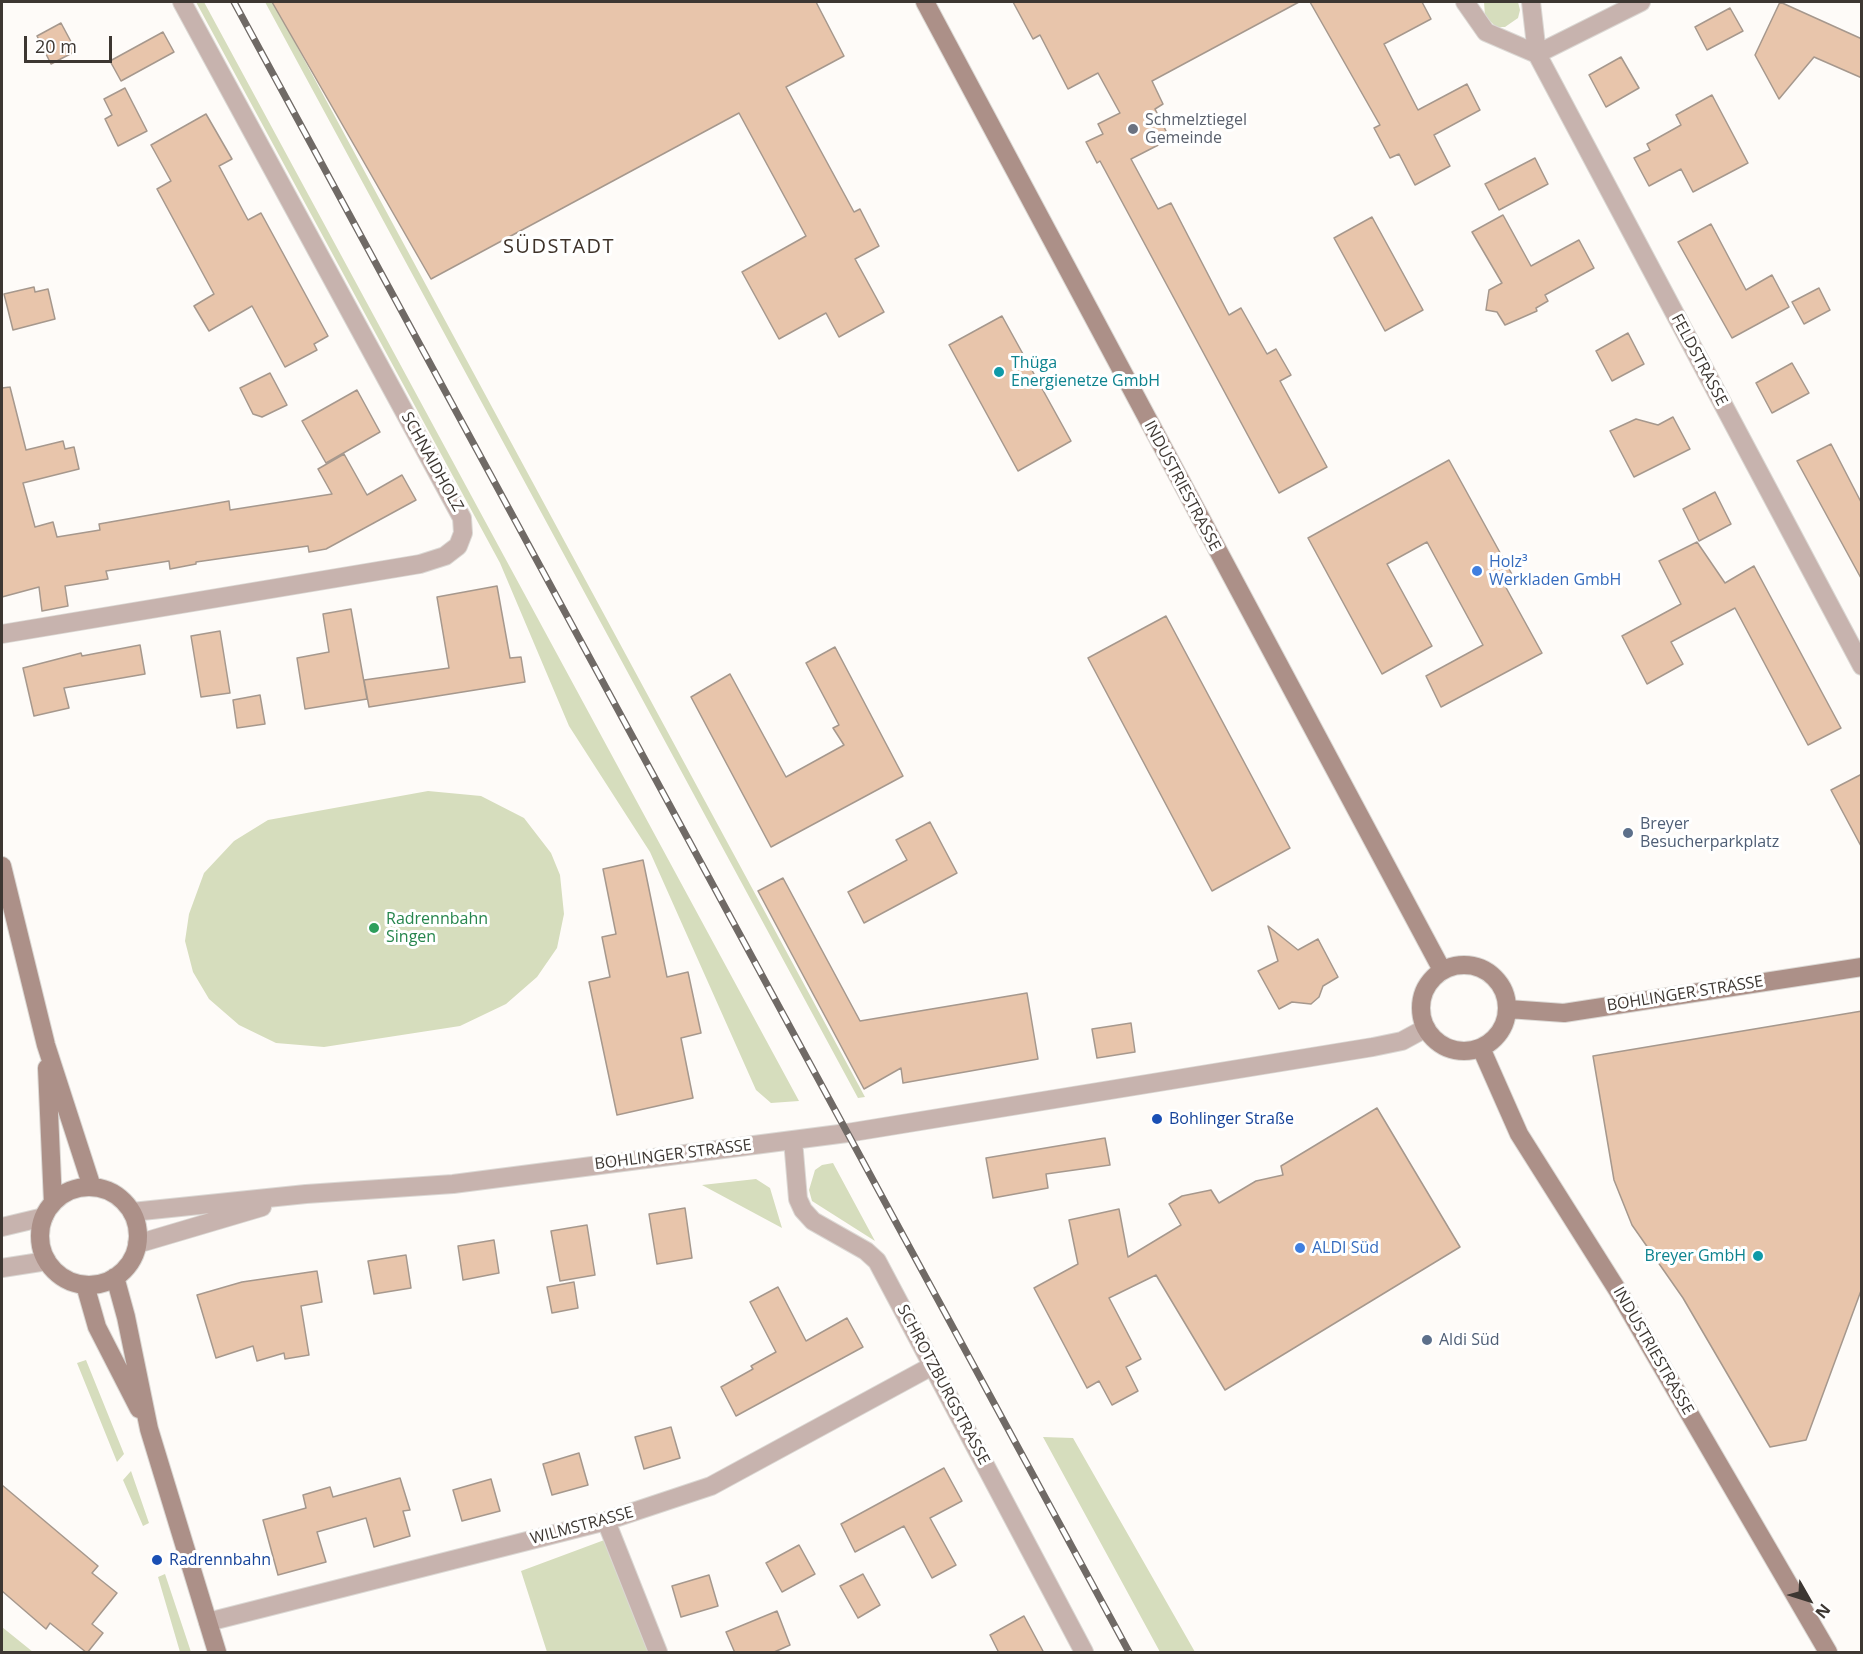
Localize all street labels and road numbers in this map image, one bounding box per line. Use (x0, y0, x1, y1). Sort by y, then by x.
street label: FELDSTRASSE (1667, 311, 1731, 409)
street label: SCHNAIDHOLZ (397, 409, 467, 515)
street label: INDUSTRIESTRASSE (1140, 418, 1224, 554)
street label: BOHLINGER STRASSE (1605, 972, 1765, 1016)
street label: BOHLINGER STRASSE (593, 1136, 753, 1174)
street label: INDUSTRIESTRASSE (1609, 1284, 1697, 1418)
street label: SCHROTZBURGSTRASSE (893, 1302, 993, 1468)
street label: WILMSTRASSE (528, 1503, 636, 1549)

